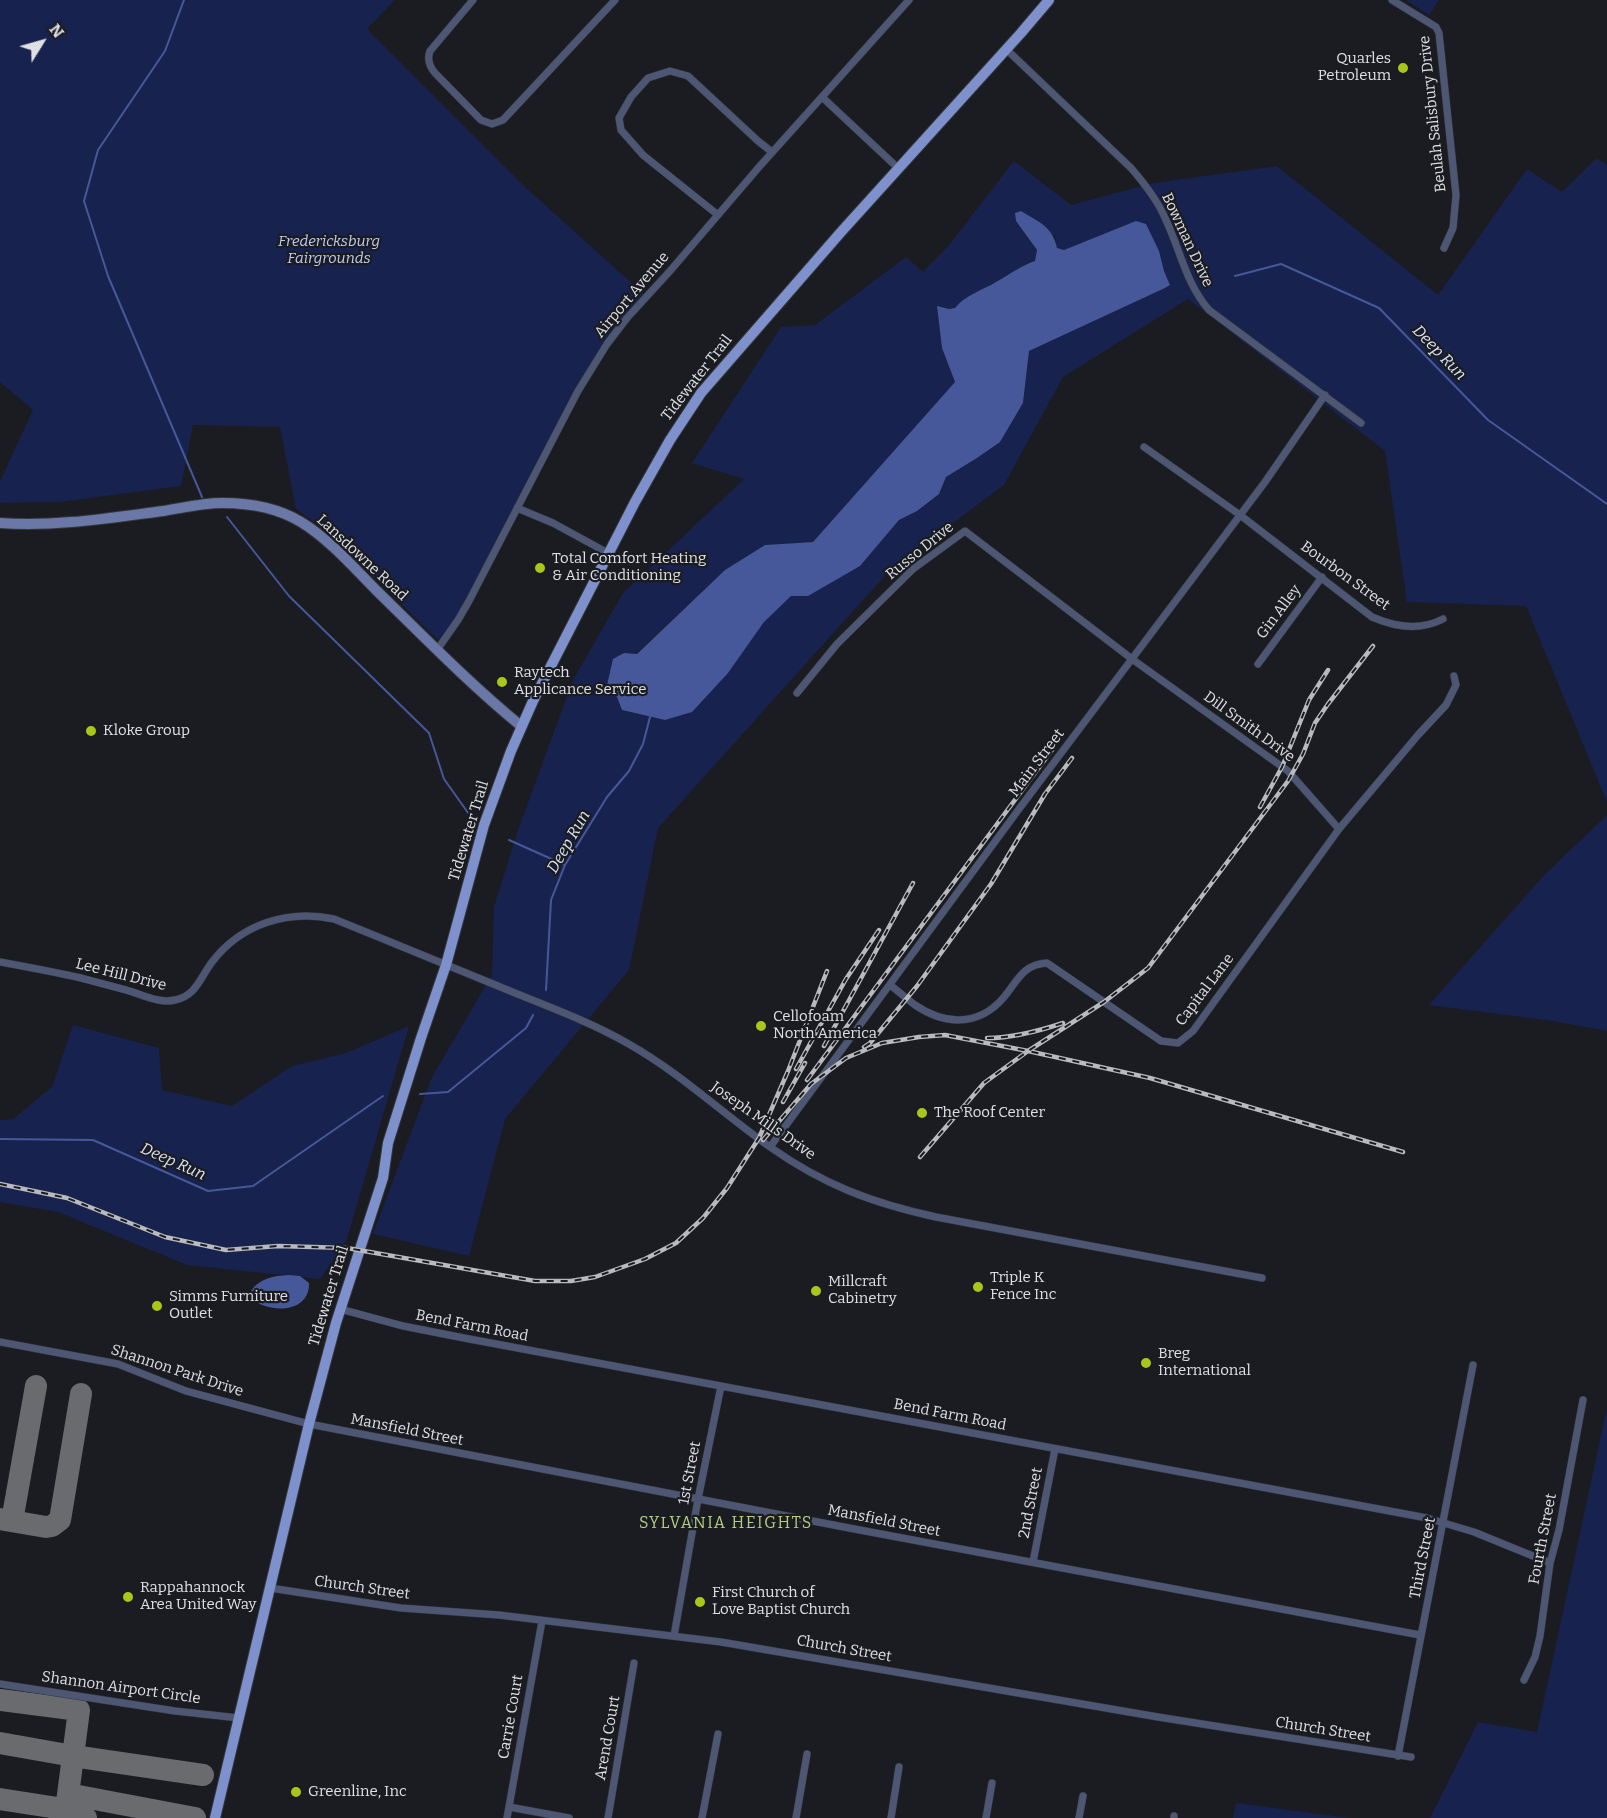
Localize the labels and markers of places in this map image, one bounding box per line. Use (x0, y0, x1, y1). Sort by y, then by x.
place label: Quarles Petroleum (1318, 50, 1391, 85)
marker: Quarles Petroleum (1396, 61, 1410, 75)
place label: Total Comfort Heating & Air Conditioning (552, 550, 706, 585)
marker: Total Comfort Heating & Air Conditioning (533, 561, 547, 575)
place label: Raytech Applicance Service (514, 664, 646, 699)
marker: Raytech Applicance Service (495, 675, 509, 689)
place label: Kloke Group (103, 722, 190, 740)
marker: Kloke Group (84, 724, 98, 738)
place label: Cellofoam North America (773, 1008, 877, 1043)
marker: Cellofoam North America (754, 1019, 768, 1033)
place label: The Roof Center (934, 1104, 1045, 1122)
marker: The Roof Center (915, 1106, 929, 1120)
place label: Triple K Fence Inc (990, 1269, 1057, 1304)
place label: Millcraft Cabinetry (828, 1273, 897, 1308)
marker: Triple K Fence Inc (971, 1280, 985, 1294)
marker: Millcraft Cabinetry (809, 1284, 823, 1298)
place label: Simms Furniture Outlet (169, 1288, 288, 1323)
marker: Simms Furniture Outlet (150, 1299, 164, 1313)
place label: Breg International (1158, 1345, 1251, 1380)
marker: Breg International (1139, 1356, 1153, 1370)
place label: Rappahannock Area United Way (140, 1579, 256, 1614)
place label: First Church of Love Baptist Church (712, 1584, 850, 1619)
marker: Rappahannock Area United Way (121, 1590, 135, 1604)
marker: First Church of Love Baptist Church (693, 1595, 707, 1609)
place label: Greenline, Inc (308, 1783, 407, 1801)
marker: Greenline, Inc (289, 1785, 303, 1799)

